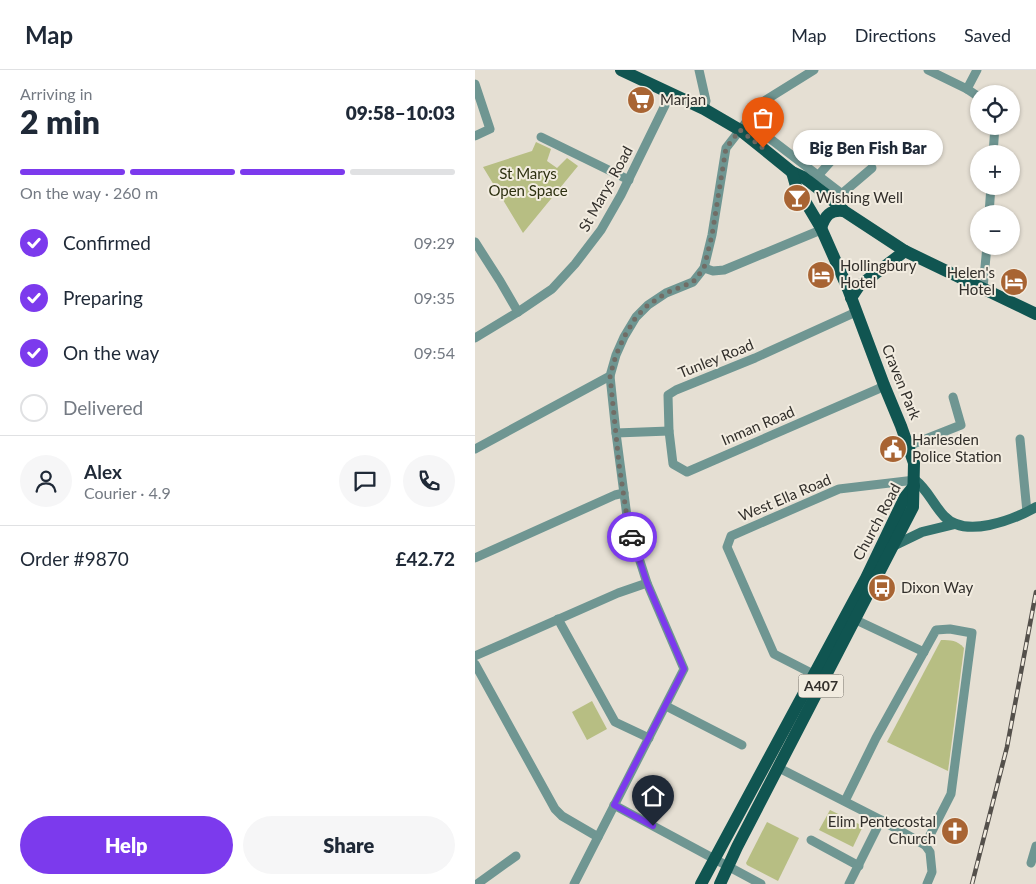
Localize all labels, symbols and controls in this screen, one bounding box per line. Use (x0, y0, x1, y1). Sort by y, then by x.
text: Map (25, 20, 73, 49)
text: Map (791, 24, 827, 46)
text: Directions (855, 24, 936, 46)
text: Saved (964, 24, 1011, 46)
text: Arriving in (20, 84, 93, 103)
supermarket icon: Marjan (626, 85, 656, 115)
map controls (970, 85, 1020, 255)
button: locate (970, 85, 1020, 135)
place label: Marjan (660, 90, 706, 108)
pin (742, 97, 784, 148)
text: 09:58–10:03 (346, 101, 455, 124)
text: 2 min (20, 102, 100, 141)
icon: bag (749, 104, 777, 132)
callout: Big Ben Fish Bar (793, 130, 943, 166)
text: Big Ben Fish Bar (809, 138, 927, 157)
street label: St Marys Road (574, 143, 636, 234)
button: + (970, 145, 1020, 195)
park label: St Marys Open Space (488, 164, 568, 199)
text: On the way · 260 m (20, 183, 158, 202)
bar icon: Wishing Well (782, 183, 812, 213)
place label: Wishing Well (816, 188, 903, 206)
button: − (970, 205, 1020, 255)
icon: check (20, 229, 48, 257)
text: Confirmed (63, 231, 151, 254)
text: 09:29 (414, 233, 455, 252)
place label: Hollingbury Hotel (840, 256, 917, 291)
hotel icon: Hollingbury Hotel (806, 260, 836, 290)
place label: Helen's Hotel (947, 263, 995, 298)
hotel icon: Helen's Hotel (999, 267, 1029, 297)
icon: check (20, 284, 48, 312)
text: Preparing (63, 286, 143, 309)
text: 09:35 (414, 288, 455, 307)
street label: Tunley Road (675, 335, 756, 381)
icon: check (20, 339, 48, 367)
text: On the way (63, 341, 159, 364)
street label: Craven Park (879, 341, 925, 422)
text: 09:54 (414, 343, 455, 362)
text: Delivered (63, 396, 143, 419)
street label: Inman Road (718, 402, 797, 449)
place label: Harlesden Police Station (912, 430, 1002, 465)
public building icon: Harlesden Police Station (878, 434, 908, 464)
button: person (20, 455, 72, 507)
button: chat (339, 455, 391, 507)
button: phone (403, 455, 455, 507)
text: Alex (84, 460, 122, 483)
street label: West Ella Road (736, 470, 833, 525)
street label: Church Road (848, 480, 904, 563)
text: Courier · 4.9 (84, 483, 171, 502)
courier (607, 512, 657, 562)
icon: car (618, 523, 646, 551)
text: Order #9870 (20, 547, 129, 570)
text: £42.72 (395, 547, 455, 570)
bus stop icon: Dixon Way (867, 573, 897, 603)
place label: Dixon Way (901, 578, 973, 596)
road number: A407 (799, 674, 843, 698)
pin (632, 775, 674, 826)
icon: home (639, 782, 667, 810)
place label: Elim Pentecostal Church (828, 812, 936, 847)
button: Help (20, 816, 233, 874)
button: Share (243, 816, 455, 874)
church icon: Elim Pentecostal Church (940, 816, 970, 846)

